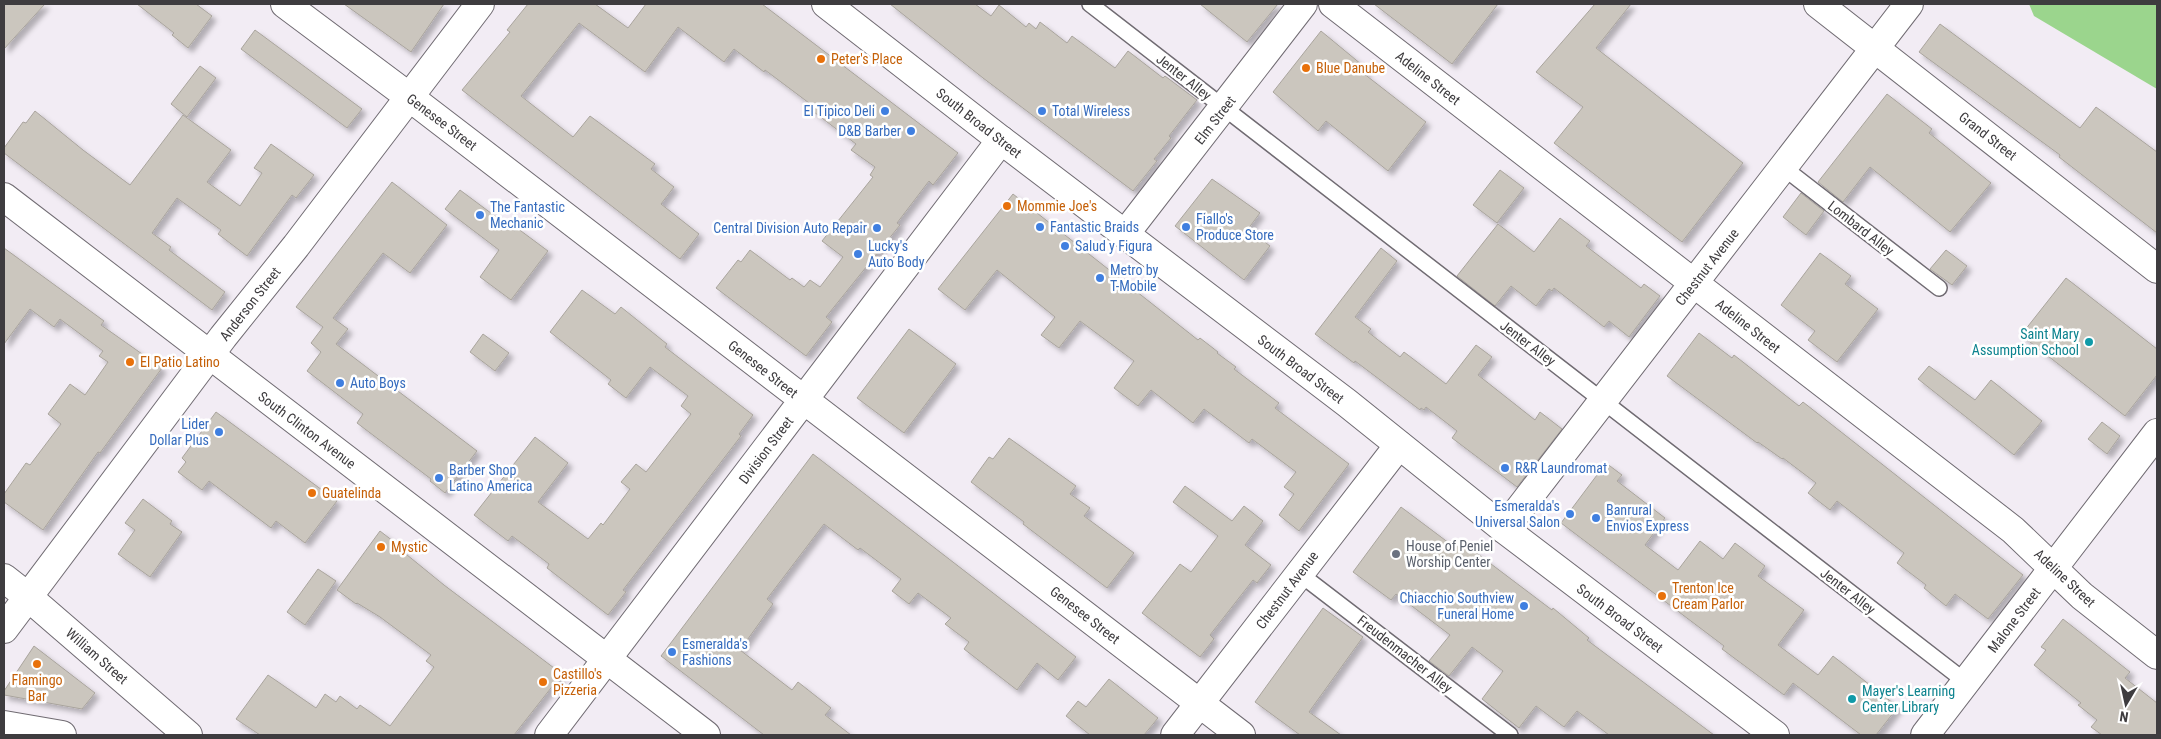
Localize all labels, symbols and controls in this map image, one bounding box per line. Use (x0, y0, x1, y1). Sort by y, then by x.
street label: Adeline Street (1393, 48, 1463, 108)
place label: Peter's Place (831, 51, 903, 67)
street label: Jenter Alley (1153, 51, 1215, 103)
marker: Peter's Place (815, 53, 827, 65)
place label: Blue Danube (1316, 60, 1386, 76)
marker: Blue Danube (1300, 62, 1312, 74)
street label: South Broad Street (933, 85, 1025, 161)
street label: Genesee Street (404, 90, 480, 154)
street label: Elm Street (1191, 93, 1239, 147)
place label: El Tipico Deli (804, 103, 875, 119)
place label: Total Wireless (1052, 103, 1130, 119)
marker: El Tipico Deli (879, 105, 891, 117)
marker: Total Wireless (1036, 105, 1048, 117)
street label: Grand Street (1956, 109, 2020, 163)
place label: D&B Barber (838, 123, 901, 139)
marker: D&B Barber (905, 125, 917, 137)
street label: Lombard Alley (1825, 197, 1897, 259)
place label: Mommie Joe's (1017, 198, 1097, 214)
place label: The Fantastic Mechanic (490, 199, 565, 231)
marker: Mommie Joe's (1001, 200, 1013, 212)
marker: The Fantastic Mechanic (474, 209, 486, 221)
place label: Fiallo's Produce Store (1196, 211, 1274, 243)
place label: Fantastic Braids (1050, 219, 1139, 235)
place label: Central Division Auto Repair (713, 220, 867, 236)
marker: Fantastic Braids (1034, 221, 1046, 233)
marker: Fiallo's Produce Store (1180, 221, 1192, 233)
marker: Central Division Auto Repair (871, 222, 883, 234)
street label: Chestnut Avenue (1672, 225, 1742, 309)
place label: Lucky's Auto Body (868, 238, 925, 270)
place label: Salud y Figura (1075, 238, 1152, 254)
marker: Salud y Figura (1059, 240, 1071, 252)
marker: Lucky's Auto Body (852, 248, 864, 260)
place label: Metro by T-Mobile (1110, 262, 1158, 294)
street label: Anderson Street (216, 264, 284, 344)
marker: Metro by T-Mobile (1094, 272, 1106, 284)
street label: Adeline Street (1713, 296, 1783, 356)
street label: Jenter Alley (1497, 317, 1559, 369)
place label: Saint Mary Assumption School (1972, 326, 2079, 358)
street label: South Broad Street (1255, 331, 1347, 407)
marker: Saint Mary Assumption School (2083, 336, 2095, 348)
street label: Genesee Street (725, 337, 801, 401)
place label: El Patio Latino (140, 354, 220, 370)
marker: El Patio Latino (124, 356, 136, 368)
place label: Auto Boys (350, 375, 406, 391)
marker: Auto Boys (334, 377, 346, 389)
street label: South Clinton Avenue (255, 388, 359, 472)
street label: Division Street (736, 413, 796, 487)
place label: Lider Dollar Plus (149, 416, 209, 448)
marker: Lider Dollar Plus (213, 426, 225, 438)
place label: R&R Laundromat (1515, 460, 1607, 476)
place label: Barber Shop Latino America (449, 462, 533, 494)
marker: R&R Laundromat (1499, 462, 1511, 474)
marker: Barber Shop Latino America (433, 472, 445, 484)
place label: Guatelinda (322, 485, 381, 501)
marker: Guatelinda (306, 487, 318, 499)
place label: Esmeralda's Universal Salon (1475, 498, 1560, 530)
place label: Banrural Envios Express (1606, 502, 1689, 534)
marker: Esmeralda's Universal Salon (1564, 508, 1576, 520)
marker: Banrural Envios Express (1590, 512, 1602, 524)
place label: House of Peniel Worship Center (1406, 538, 1493, 570)
place label: Mystic (391, 539, 428, 555)
marker: Mystic (375, 541, 387, 553)
street label: Adeline Street (2031, 546, 2099, 610)
street label: Chestnut Avenue (1253, 548, 1322, 632)
marker: House of Peniel Worship Center (1390, 548, 1402, 560)
street label: Jenter Alley (1817, 565, 1879, 617)
street label: South Broad Street (1574, 580, 1666, 656)
place label: Trenton Ice Cream Parlor (1672, 580, 1744, 612)
street label: Genesee Street (1047, 583, 1123, 647)
street label: Malone Street (1984, 584, 2044, 656)
place label: Chiacchio Southview Funeral Home (1399, 590, 1514, 622)
marker: Trenton Ice Cream Parlor (1656, 590, 1668, 602)
marker: Chiacchio Southview Funeral Home (1518, 600, 1530, 612)
street label: Freudenmacher Alley (1355, 612, 1456, 696)
street label: William Street (63, 625, 131, 687)
place label: Esmeralda's Fashions (682, 636, 748, 668)
marker: Esmeralda's Fashions (666, 646, 678, 658)
marker: Flamingo Bar (31, 658, 43, 670)
place label: Castillo's Pizzeria (553, 666, 602, 698)
place label: Flamingo Bar (11, 672, 63, 704)
marker: Castillo's Pizzeria (537, 676, 549, 688)
north arrow (2101, 679, 2151, 729)
place label: Mayer's Learning Center Library (1862, 683, 1955, 715)
marker: Mayer's Learning Center Library (1846, 693, 1858, 705)
text: N (2118, 708, 2129, 725)

